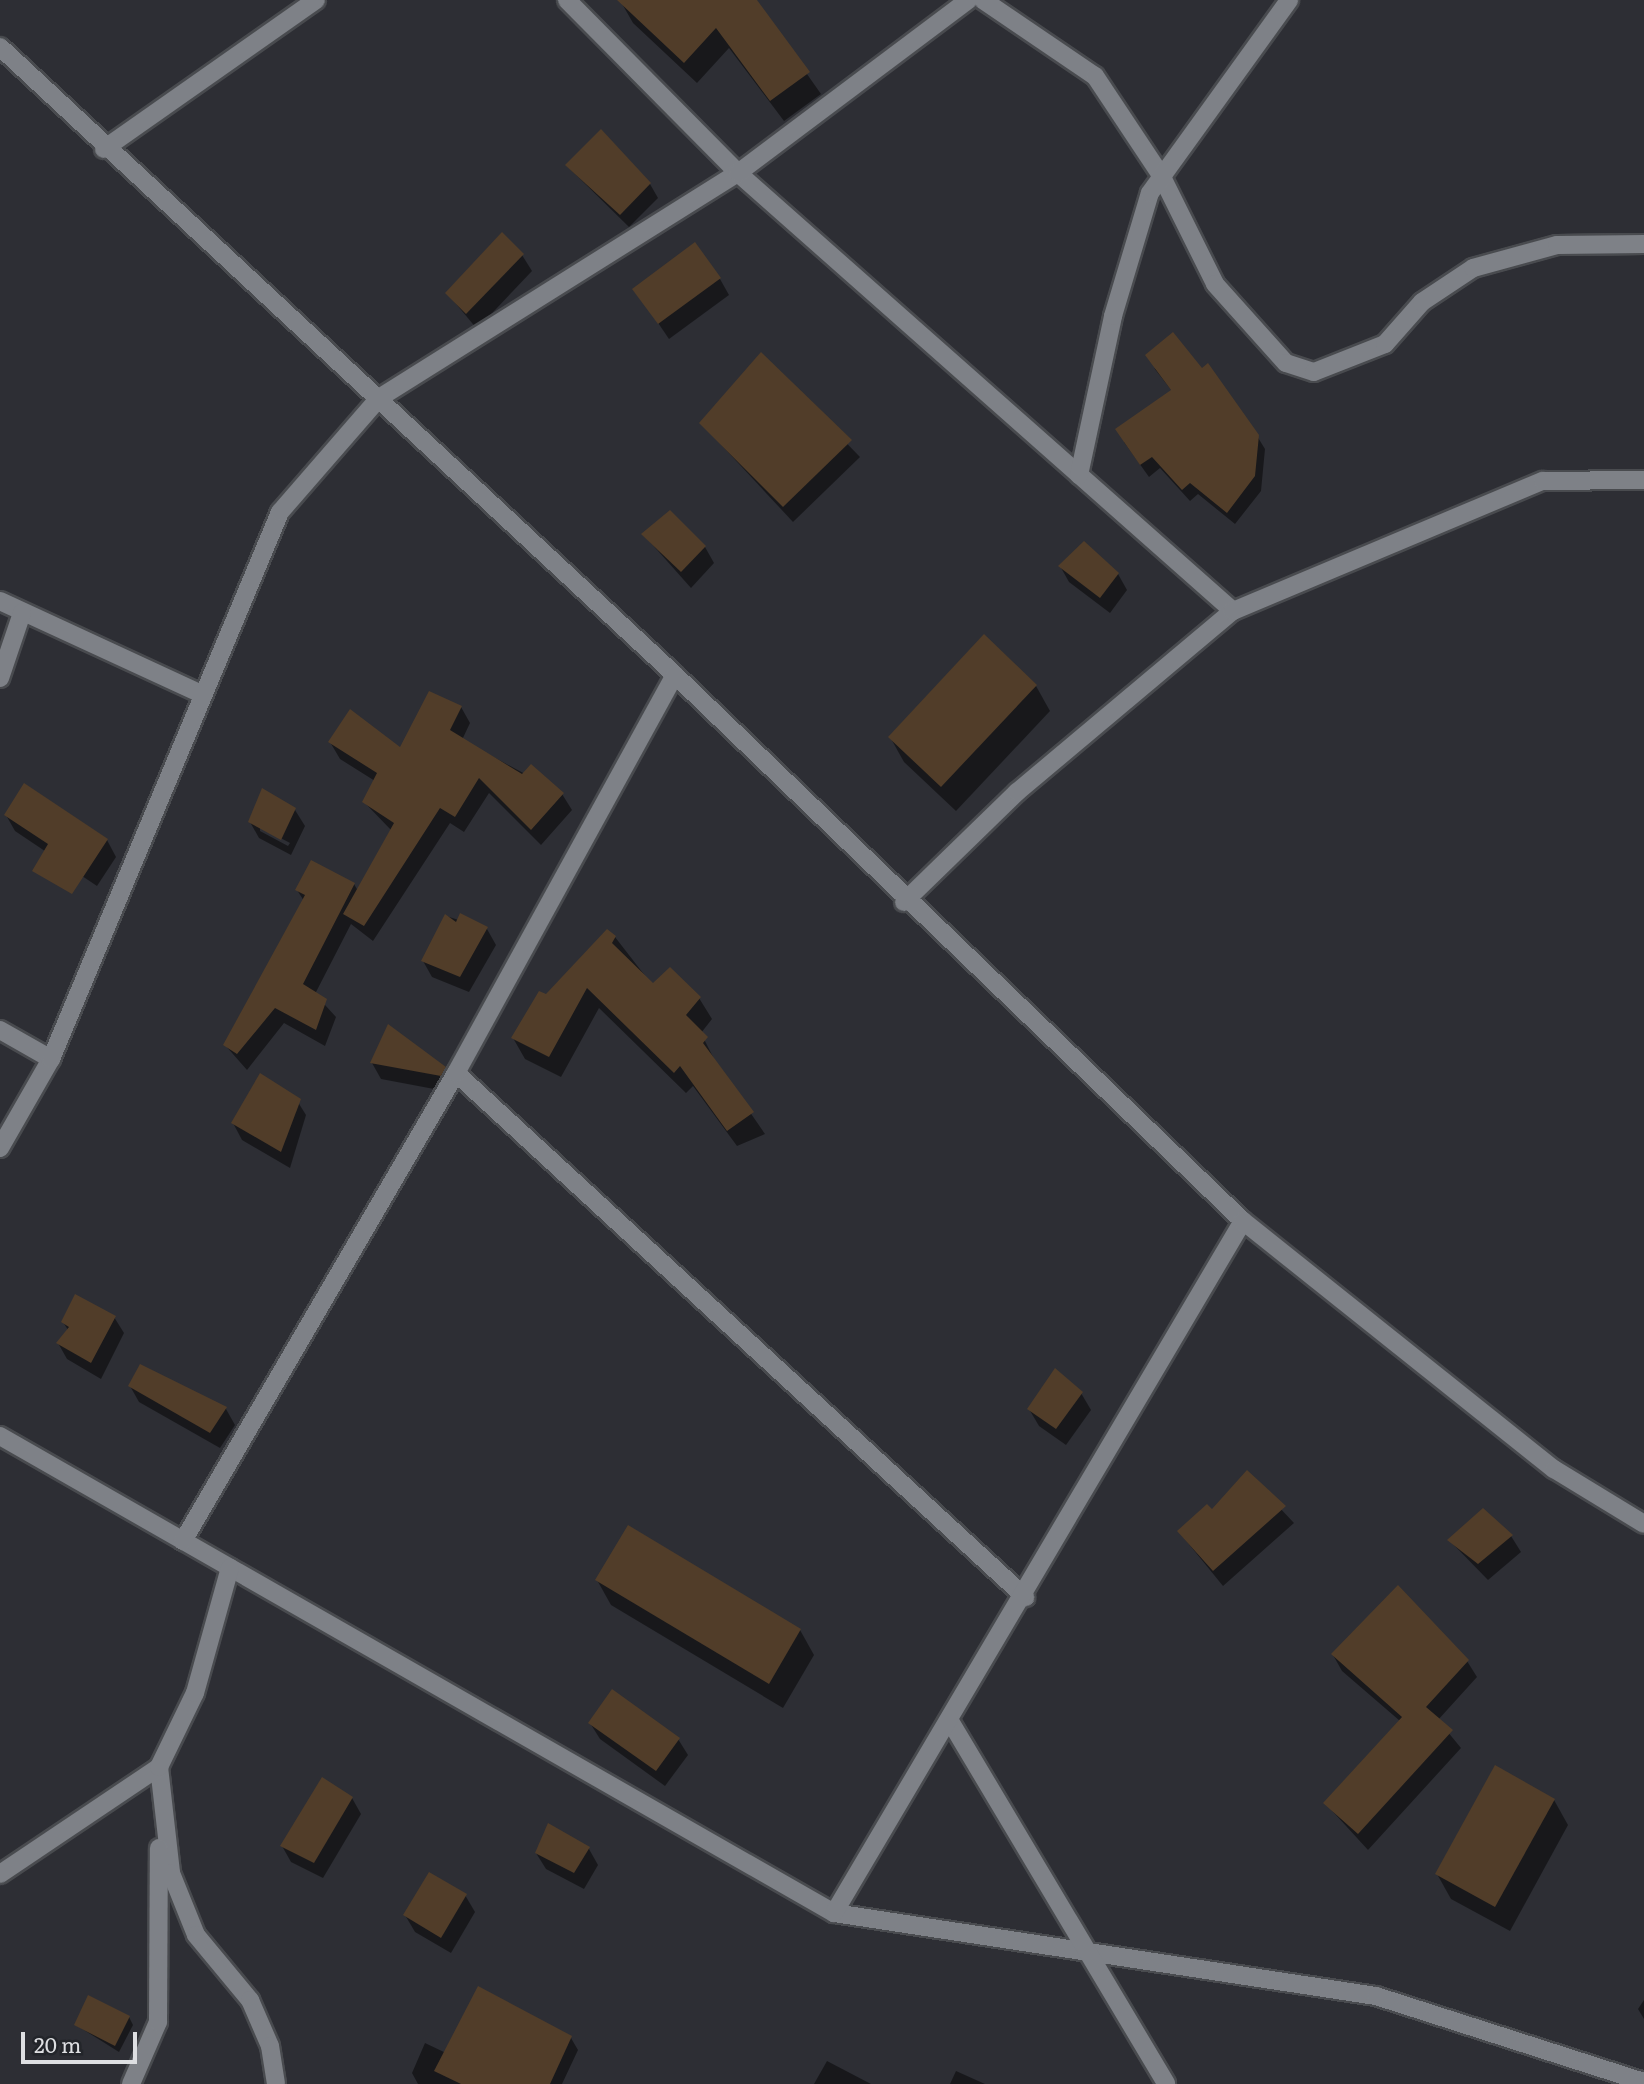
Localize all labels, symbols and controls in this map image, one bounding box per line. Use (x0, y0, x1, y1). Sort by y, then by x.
scale bar (24, 2018, 140, 2062)
text: 20 m (34, 2028, 81, 2059)

